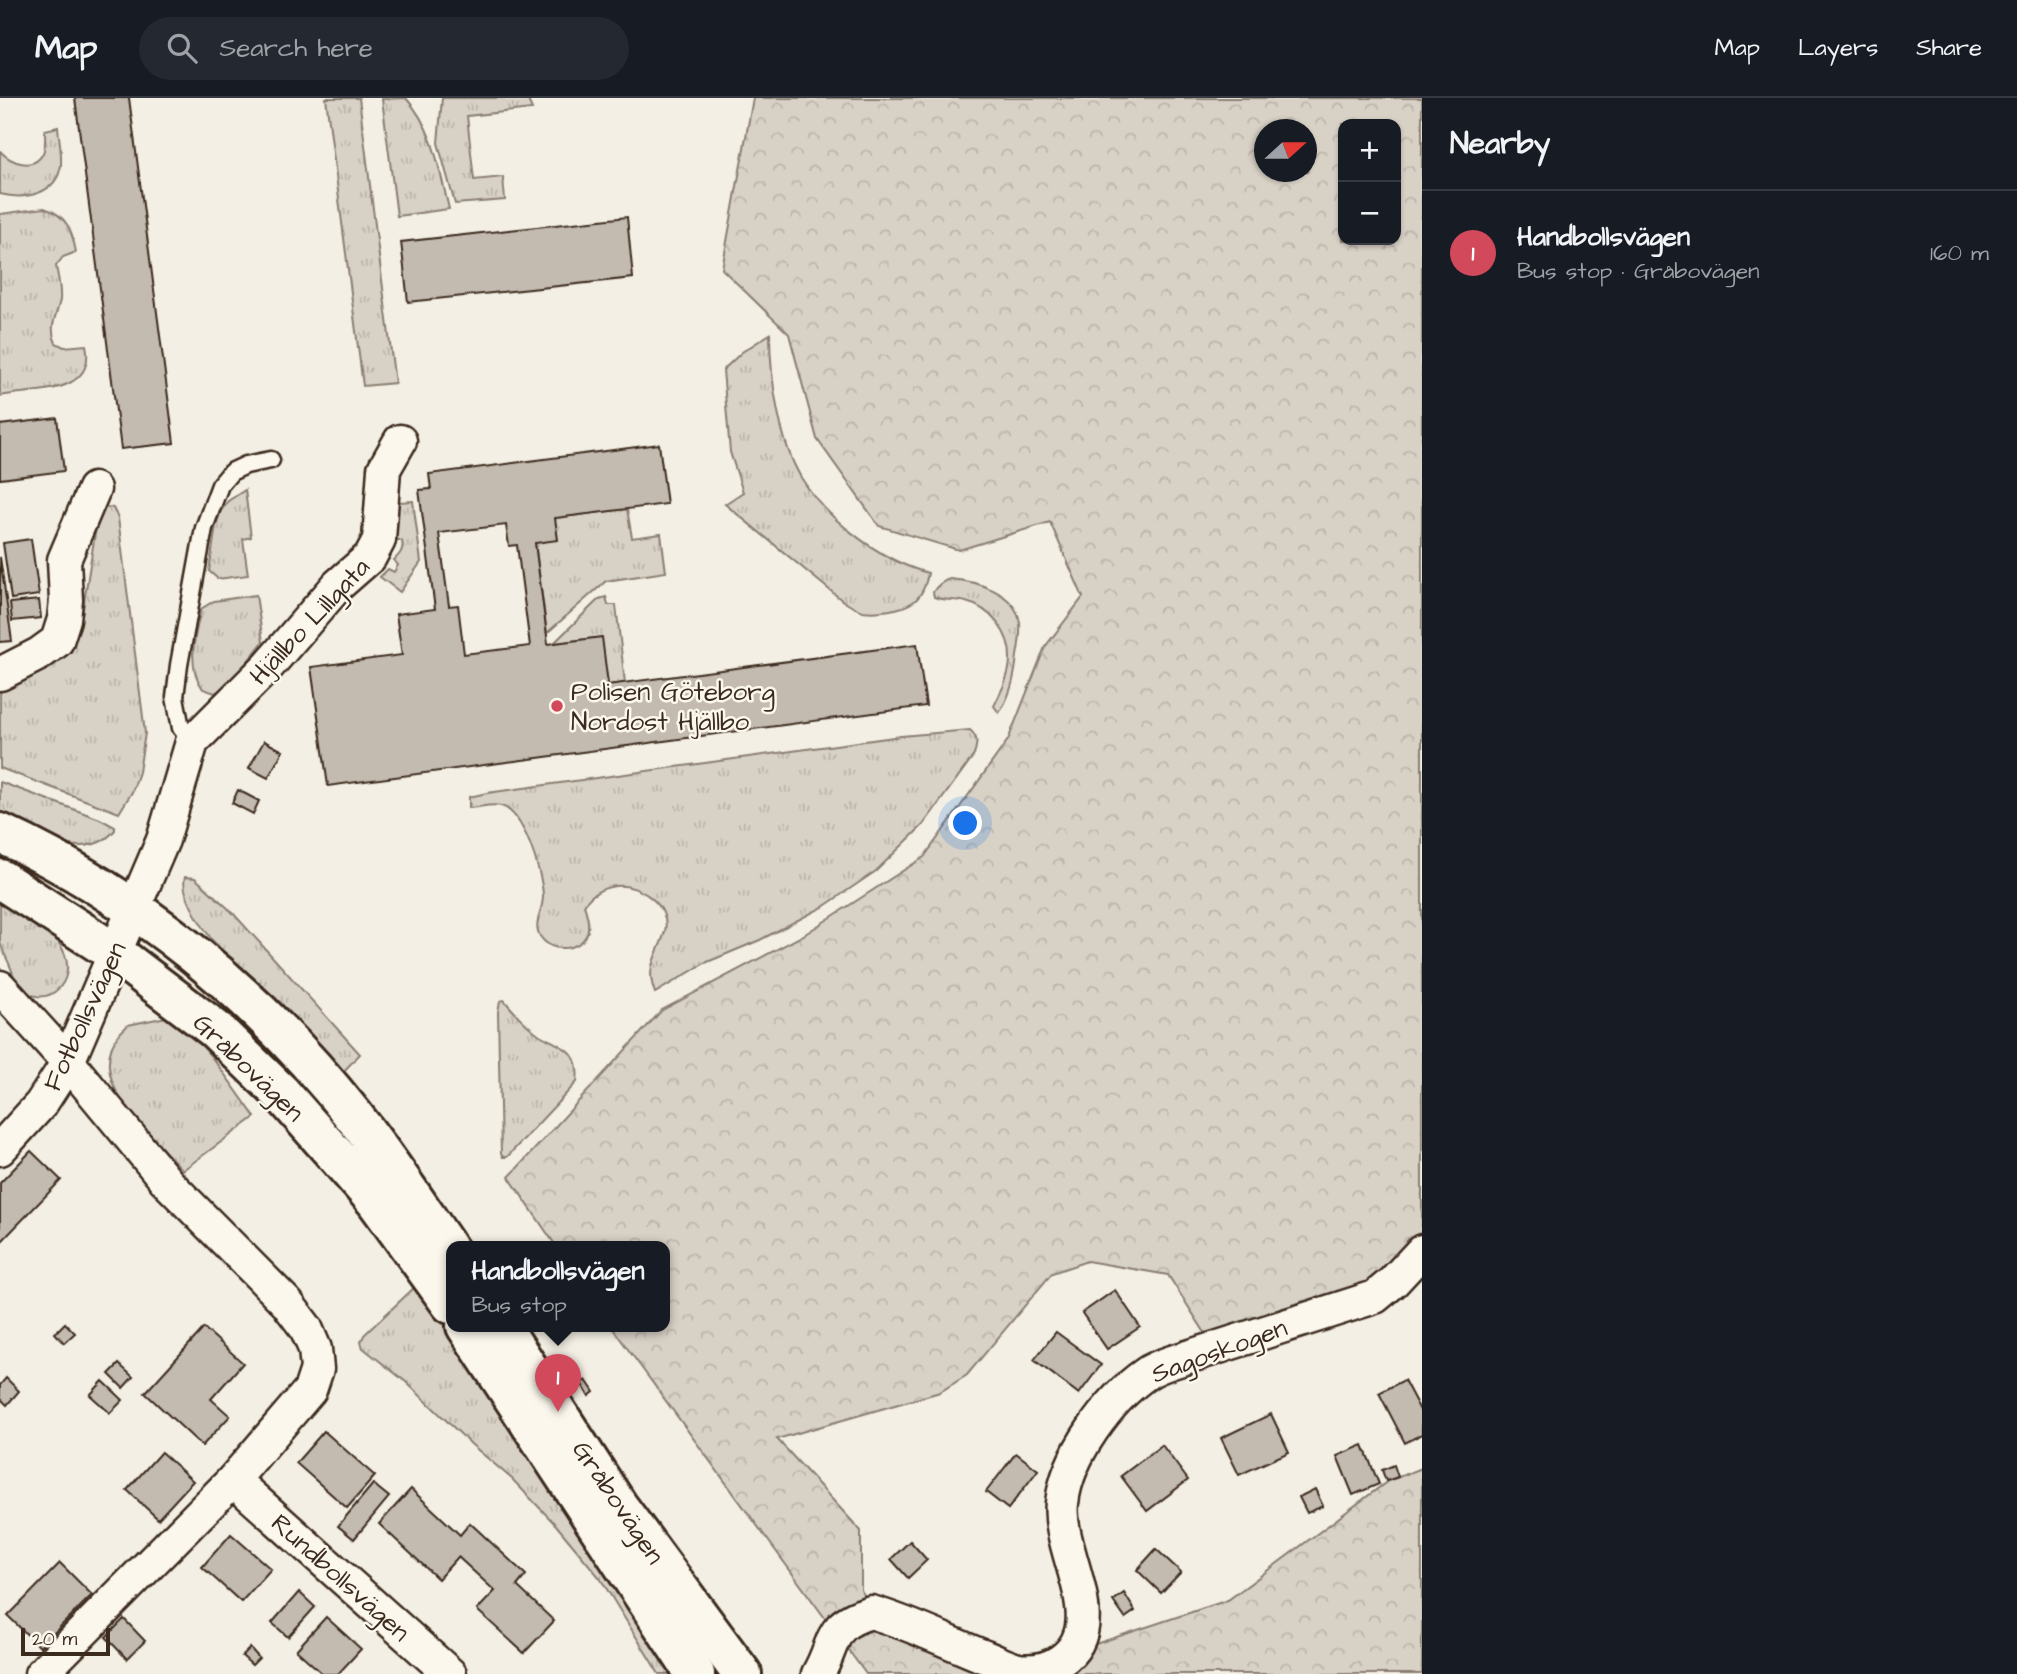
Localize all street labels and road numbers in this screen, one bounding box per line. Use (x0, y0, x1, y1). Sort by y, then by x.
street label: Hjällbo Lillgata (241, 550, 380, 695)
street label: Fotbollsvägen (35, 936, 137, 1098)
street label: Gråbovägen (183, 1005, 312, 1131)
street label: Sagoskogen (1146, 1310, 1293, 1394)
street label: Gråbovägen (562, 1434, 673, 1573)
street label: Rundbollsvägen (262, 1506, 418, 1651)

